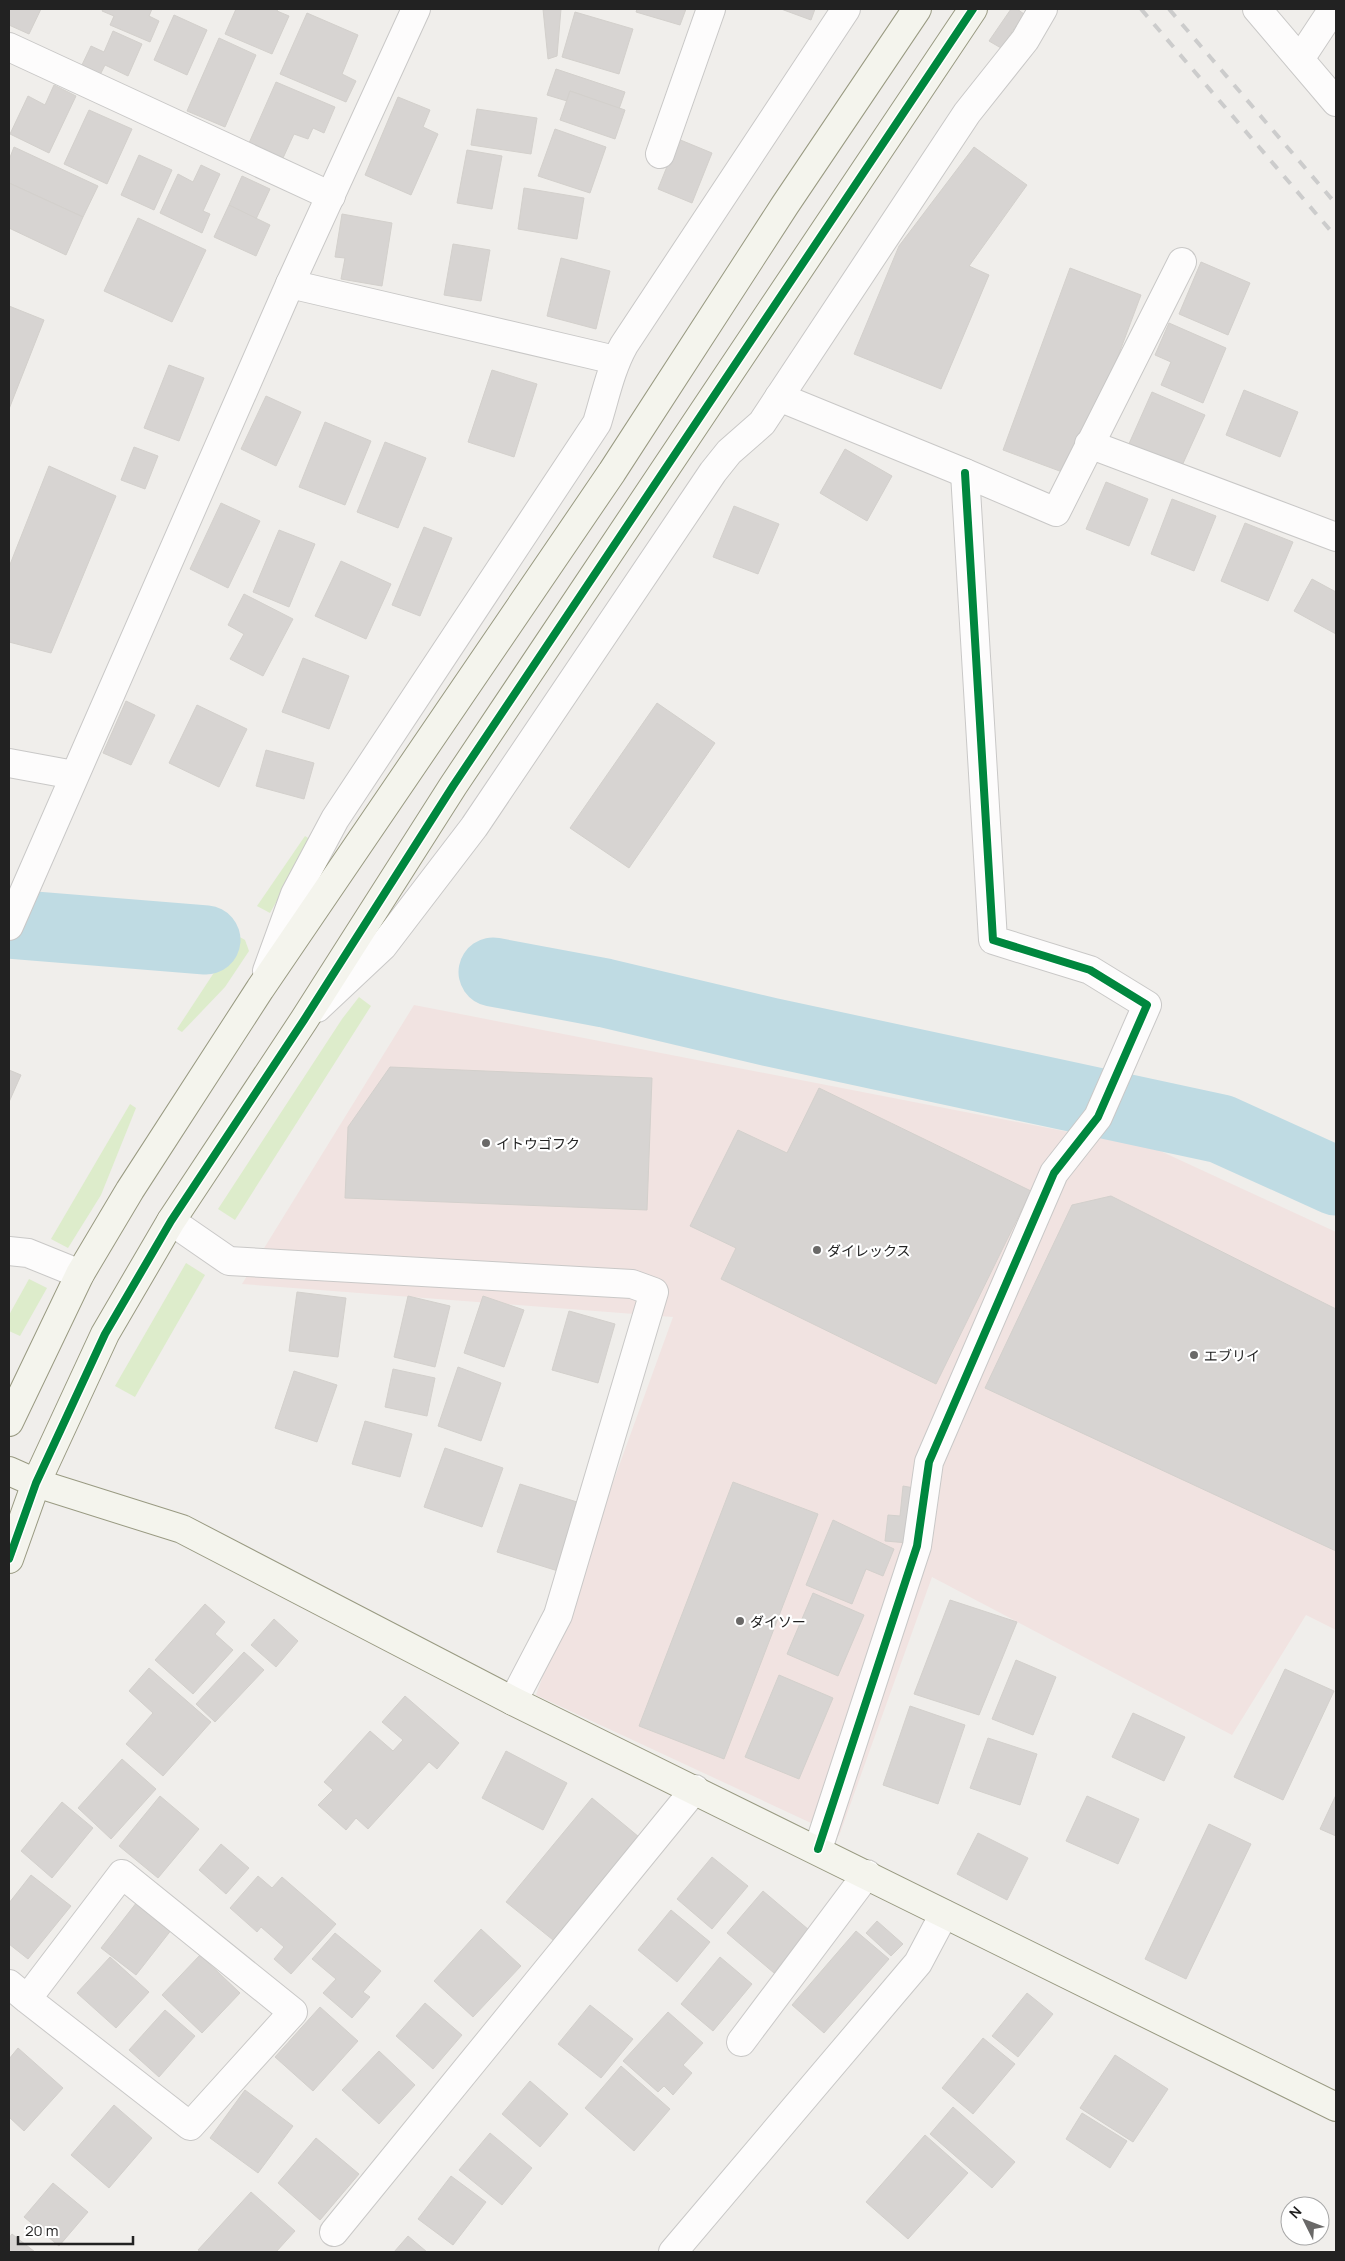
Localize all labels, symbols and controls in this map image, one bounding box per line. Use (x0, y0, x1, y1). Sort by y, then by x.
place label: イトウゴフク (496, 1134, 580, 1153)
marker: イトウゴフク (480, 1137, 492, 1149)
place label: ダイレックス (827, 1241, 911, 1260)
marker: ダイレックス (811, 1244, 823, 1256)
place label: エブリイ (1204, 1346, 1260, 1365)
marker: エブリイ (1188, 1349, 1200, 1361)
place label: ダイソー (750, 1612, 806, 1631)
marker: ダイソー (734, 1615, 746, 1627)
north arrow (1280, 2196, 1330, 2246)
text: N (1285, 2202, 1305, 2222)
scale bar (18, 2214, 132, 2246)
text: 20 m (25, 2220, 58, 2241)

